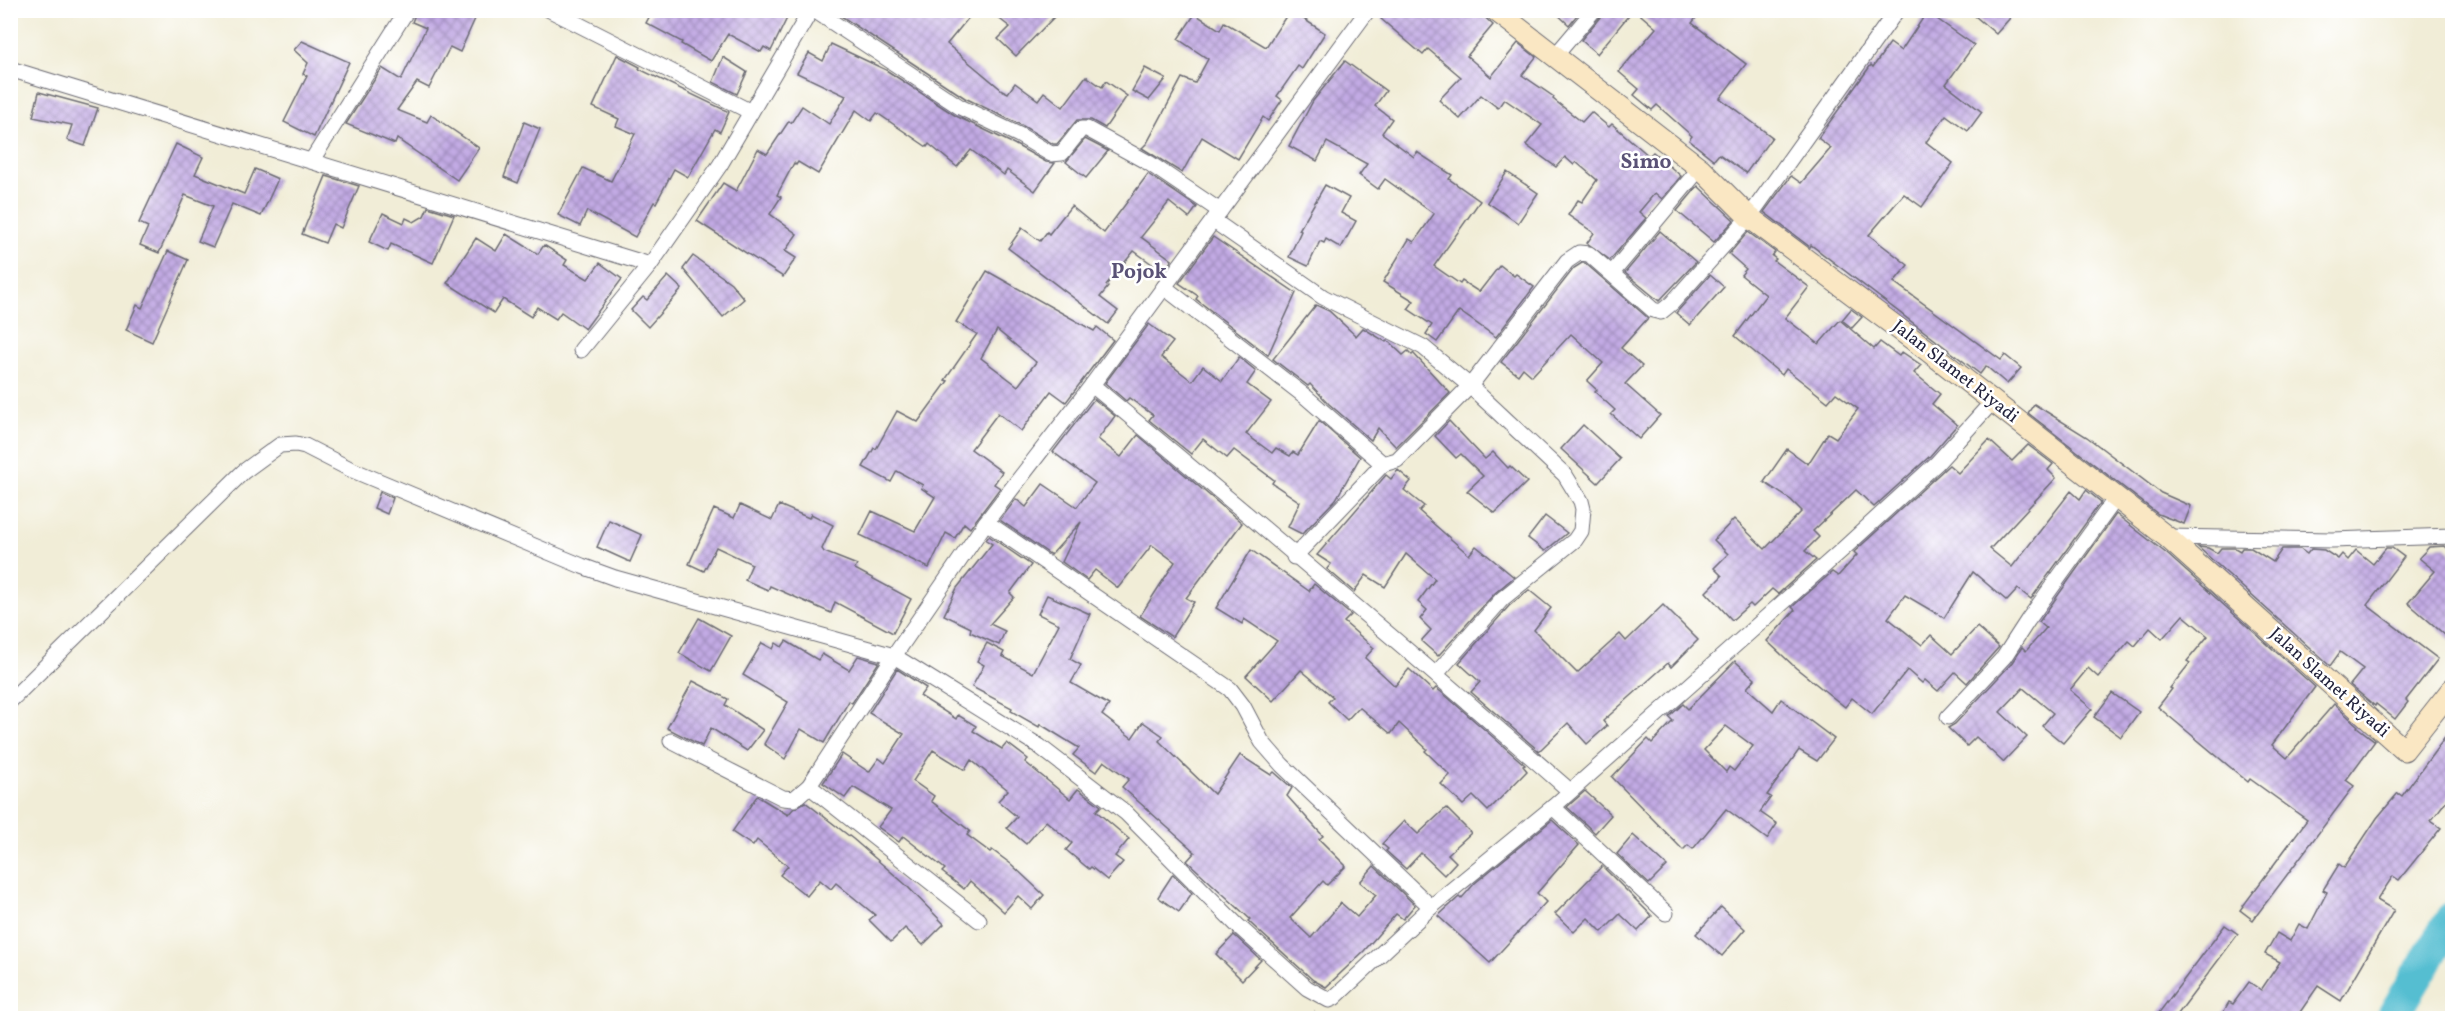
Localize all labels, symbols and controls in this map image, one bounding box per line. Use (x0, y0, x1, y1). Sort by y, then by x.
district label: Simo (1620, 148, 1672, 177)
district label: Pojok (1111, 258, 1167, 287)
street label: Jalan Slamet Riyadi (1887, 315, 2023, 429)
street label: Jalan Slamet Riyadi (2263, 622, 2395, 744)

